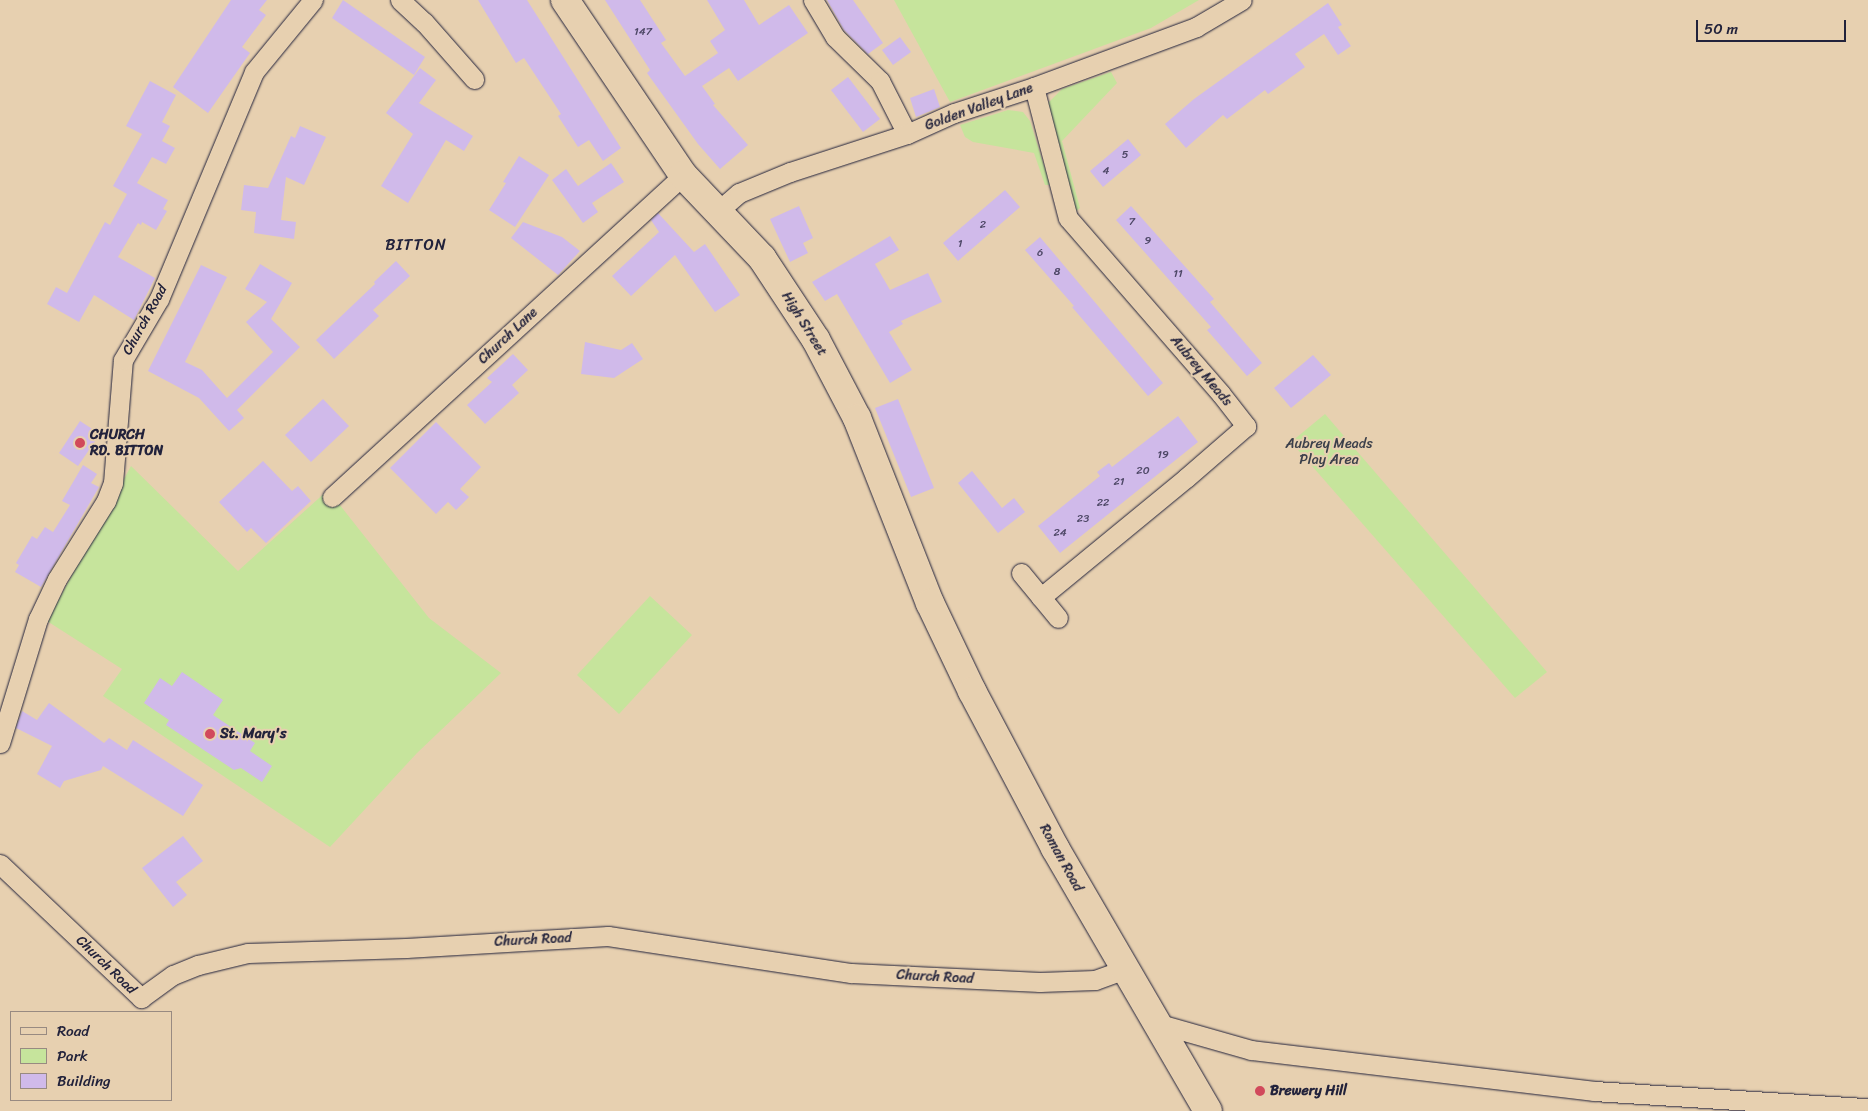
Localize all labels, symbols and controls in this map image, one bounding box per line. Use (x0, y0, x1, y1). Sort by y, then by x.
scale bar (1698, 10, 1848, 42)
text: 50 m (1704, 16, 1738, 42)
house number: 147 (634, 25, 652, 39)
street label: Golden Valley Lane (922, 80, 1036, 134)
house number: 5 (1122, 148, 1128, 162)
house number: 4 (1103, 164, 1109, 178)
house number: 7 (1129, 215, 1135, 229)
house number: 2 (980, 218, 986, 232)
house number: 9 (1145, 234, 1151, 248)
district label: BITTON (385, 235, 447, 255)
house number: 1 (958, 237, 962, 251)
house number: 6 (1037, 246, 1043, 260)
house number: 8 (1054, 265, 1060, 279)
house number: 11 (1173, 267, 1183, 281)
street label: Church Road (119, 282, 171, 358)
street label: High Street (778, 289, 830, 359)
street label: Church Lane (475, 304, 541, 368)
street label: Aubrey Meads (1166, 332, 1236, 410)
place label: CHURCH RD. BITTON (90, 427, 162, 460)
park label: Aubrey Meads Play Area (1285, 436, 1373, 468)
marker: CHURCH RD. BITTON (74, 437, 86, 449)
house number: 19 (1157, 448, 1169, 462)
house number: 20 (1136, 464, 1150, 478)
house number: 21 (1113, 475, 1125, 489)
house number: 22 (1097, 496, 1109, 510)
house number: 23 (1077, 512, 1089, 526)
house number: 24 (1053, 526, 1067, 540)
place label: St. Mary's (220, 726, 285, 742)
marker: St. Mary's (204, 728, 216, 740)
street label: Roman Road (1036, 821, 1086, 895)
street label: Church Road (494, 930, 572, 950)
street label: Church Road (72, 932, 140, 998)
street label: Church Road (896, 967, 974, 987)
legend (10, 1011, 172, 1101)
text: Road (57, 1018, 89, 1044)
text: Park (57, 1043, 88, 1069)
text: Building (57, 1068, 111, 1094)
place label: Brewery Hill (1270, 1083, 1347, 1099)
marker: Brewery Hill (1254, 1085, 1266, 1097)

